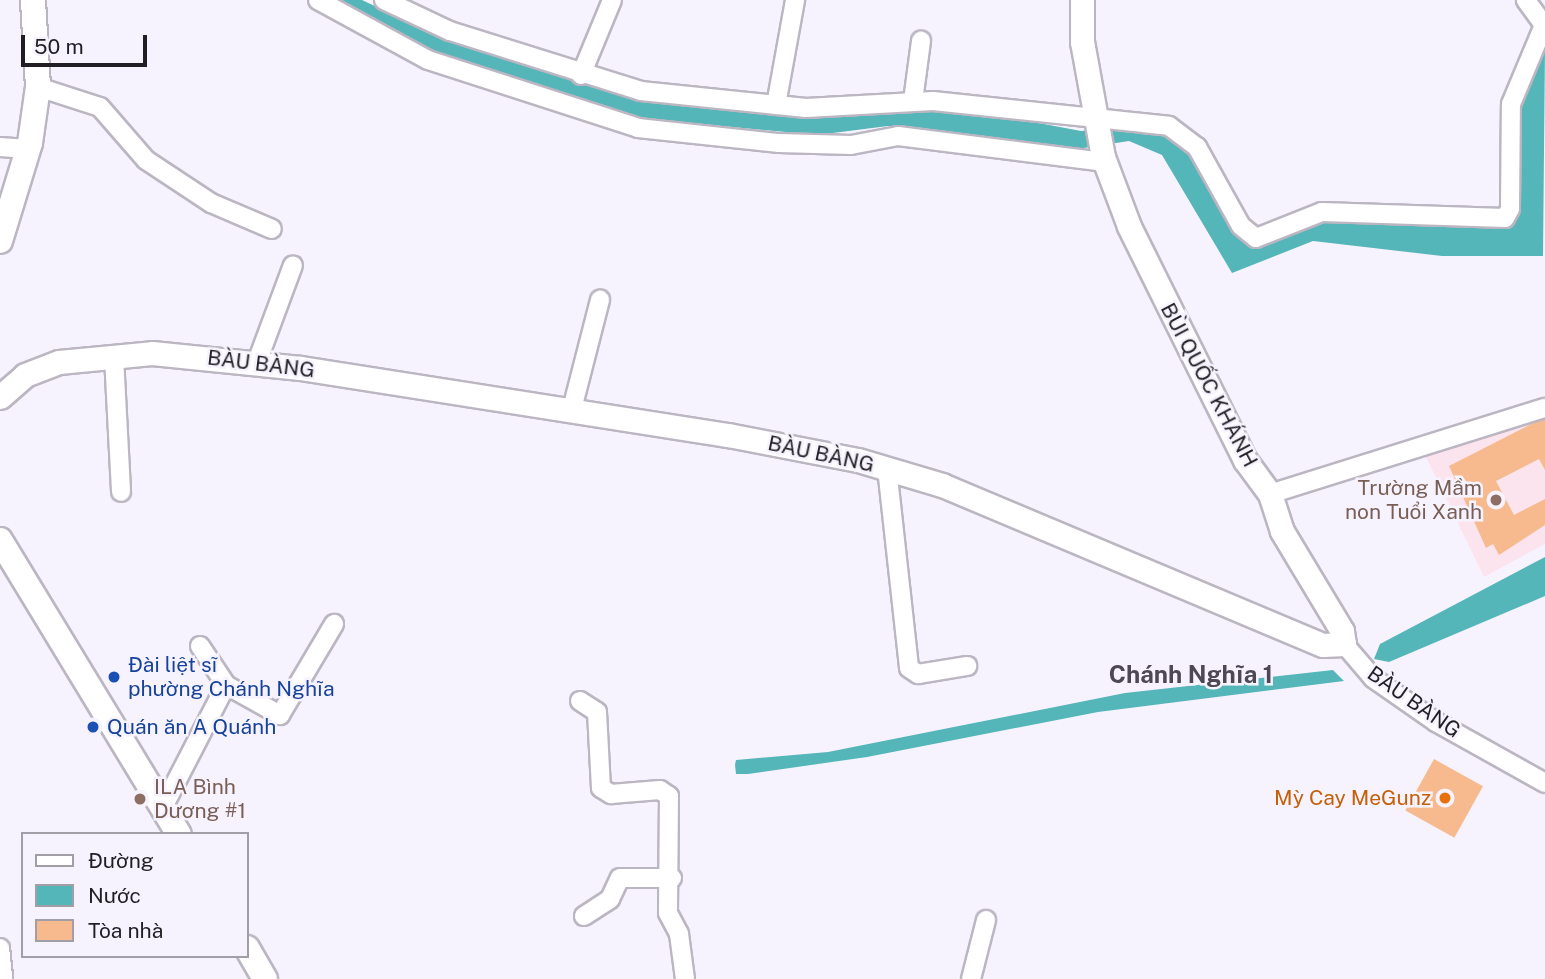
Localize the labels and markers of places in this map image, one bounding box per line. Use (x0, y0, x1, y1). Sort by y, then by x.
place label: Trường Mầm non Tuổi Xanh (1345, 475, 1482, 525)
marker: Trường Mầm non Tuổi Xanh (1488, 492, 1504, 508)
place label: Đài liệt sĩ phường Chánh Nghĩa (128, 652, 335, 702)
marker: Đài liệt sĩ phường Chánh Nghĩa (106, 669, 122, 685)
place label: Quán ăn A Quánh (107, 714, 276, 740)
marker: Quán ăn A Quánh (85, 719, 101, 735)
place label: ILA Bình Dương #1 (154, 774, 246, 824)
place label: Mỳ Cay MeGunz (1274, 785, 1431, 811)
marker: Mỳ Cay MeGunz (1437, 790, 1453, 806)
marker: ILA Bình Dương #1 (132, 791, 148, 807)

